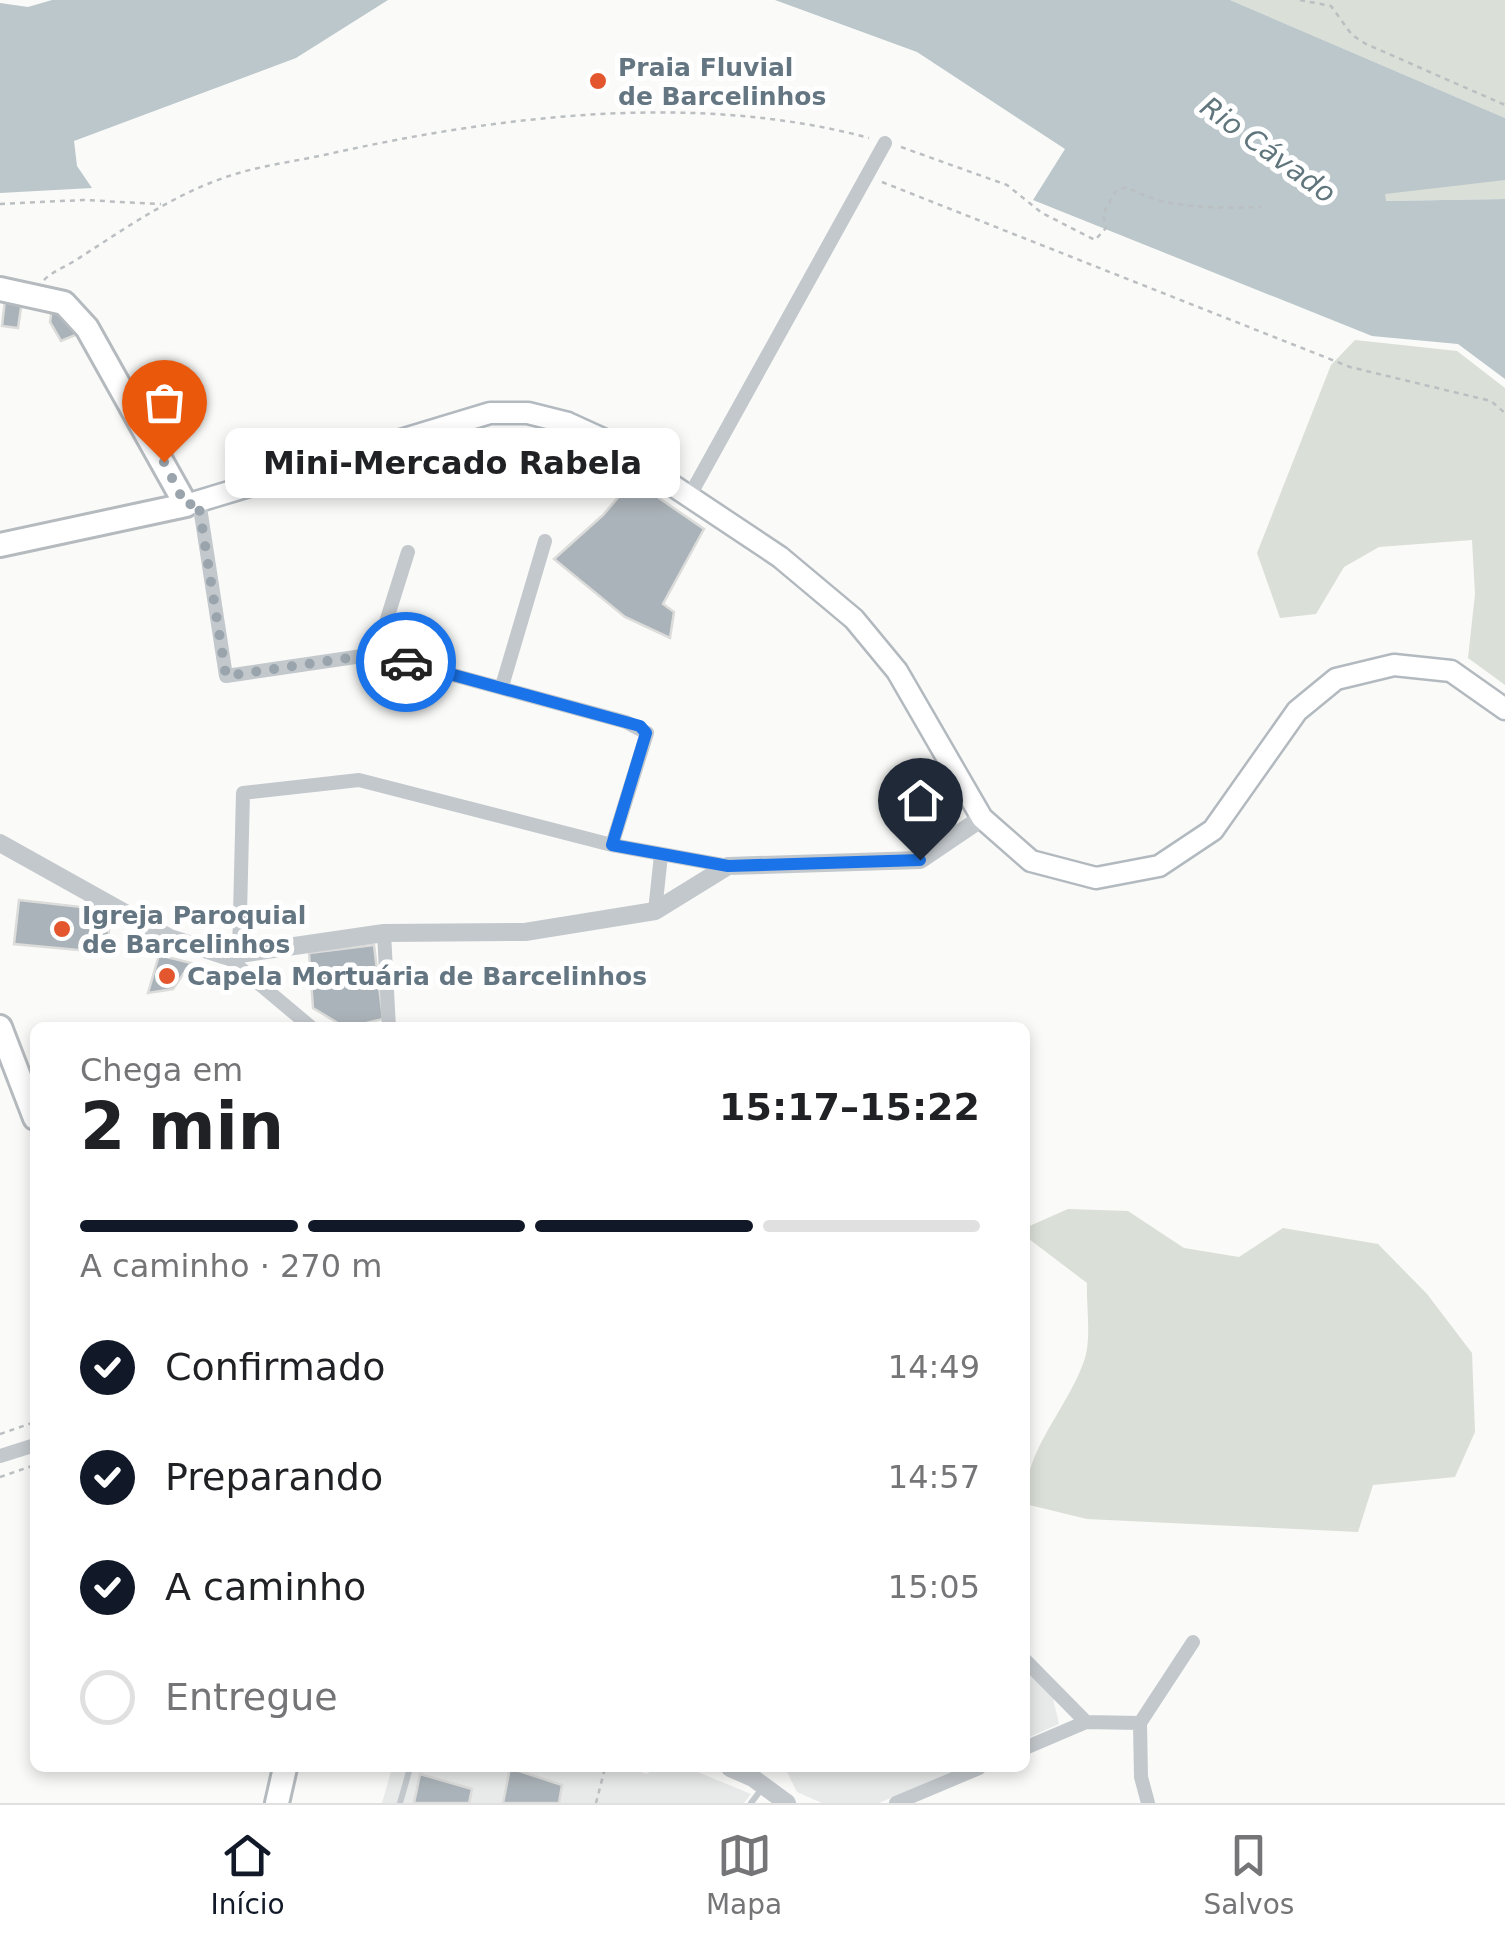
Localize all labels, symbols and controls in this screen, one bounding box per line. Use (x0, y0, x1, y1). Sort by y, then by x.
place label: Praia Fluvial de Barcelinhos (618, 53, 826, 111)
marker: Praia Fluvial de Barcelinhos (587, 70, 609, 92)
water label: Rio Cávado (1194, 90, 1342, 210)
pin (122, 360, 207, 463)
icon: bag (137, 375, 192, 430)
callout: Mini-Mercado Rabela (224, 427, 679, 497)
text: Mini-Mercado Rabela (263, 444, 642, 482)
courier (356, 612, 456, 712)
icon: car (379, 635, 434, 690)
pin (878, 758, 963, 861)
icon: home (893, 773, 948, 828)
place label: Igreja Paroquial de Barcelinhos (82, 901, 306, 959)
marker: Igreja Paroquial de Barcelinhos (51, 918, 73, 940)
place label: Capela Mortuária de Barcelinhos (187, 962, 647, 991)
marker: Capela Mortuária de Barcelinhos (156, 965, 178, 987)
text: Chega em (80, 1051, 243, 1089)
text: 15:17–15:22 (719, 1085, 980, 1129)
text: 2 min (80, 1089, 284, 1164)
text: A caminho · 270 m (80, 1247, 382, 1285)
icon: check (80, 1340, 135, 1395)
text: Confirmado (165, 1345, 385, 1389)
text: 14:49 (888, 1348, 980, 1386)
icon: check (80, 1450, 135, 1505)
text: Preparando (165, 1455, 383, 1499)
text: 14:57 (888, 1458, 980, 1496)
icon: check (80, 1560, 135, 1615)
text: A caminho (165, 1565, 366, 1609)
text: 15:05 (888, 1568, 980, 1606)
text: Entregue (165, 1675, 338, 1719)
tab: Início (211, 1828, 285, 1921)
tab: Mapa (706, 1828, 782, 1921)
tab: Salvos (1203, 1828, 1294, 1921)

